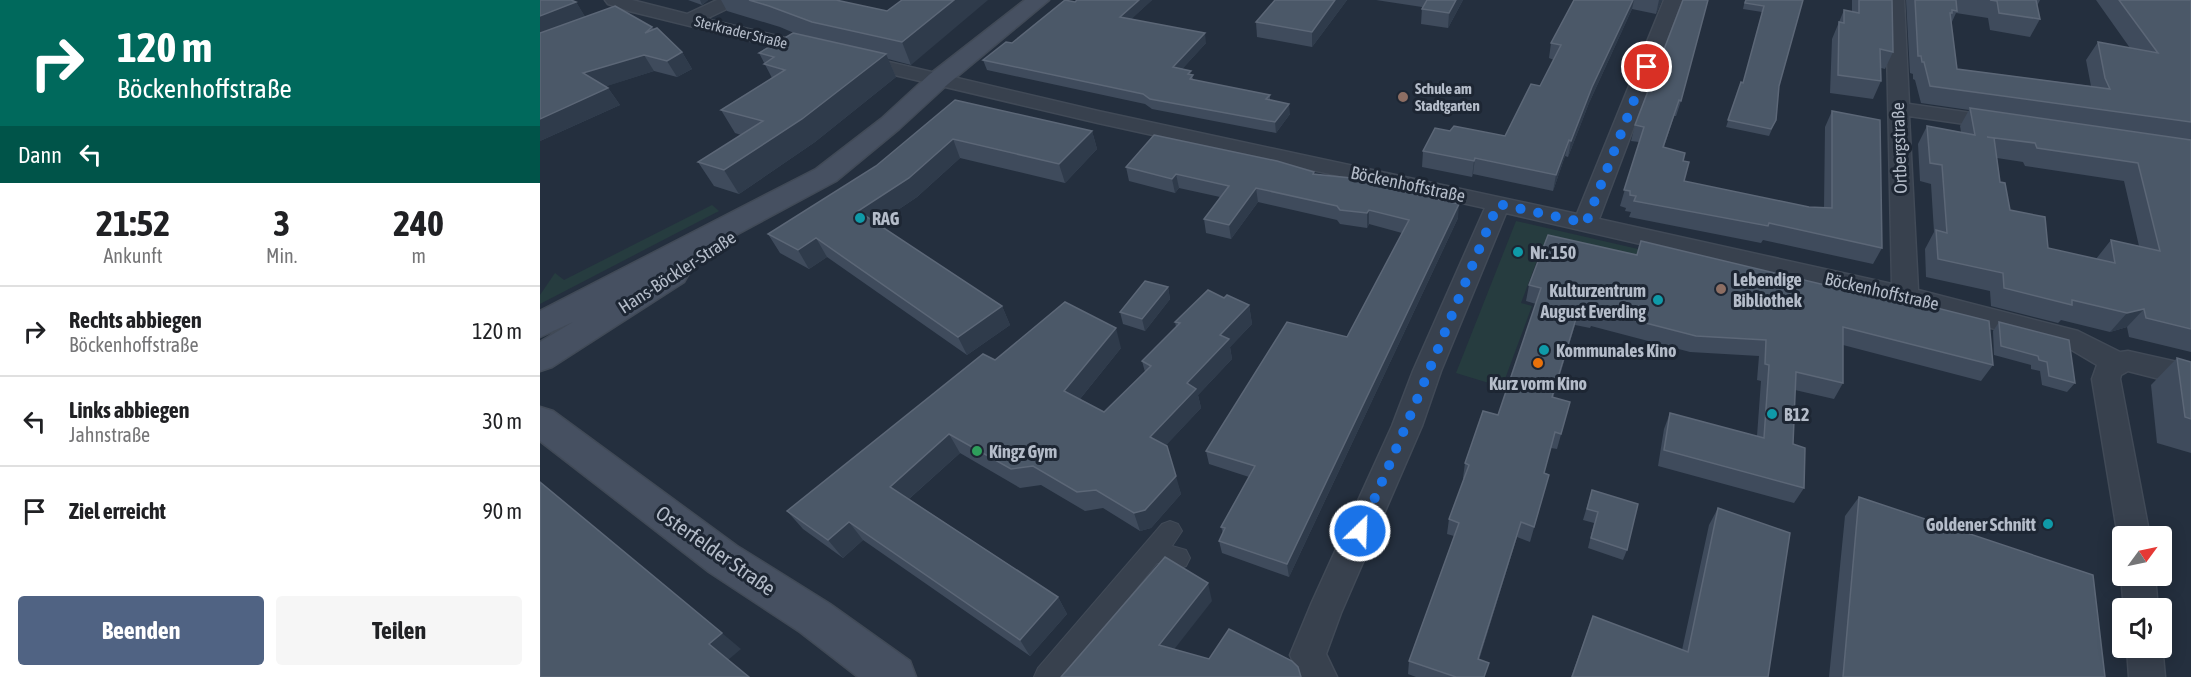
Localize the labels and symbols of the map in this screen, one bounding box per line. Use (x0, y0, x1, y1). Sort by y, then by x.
street label: Sterkrader Straße (693, 12, 790, 52)
pin (1621, 41, 1672, 92)
place label: Schule am Stadtgarten (1415, 80, 1480, 114)
marker: Schule am Stadtgarten (1396, 90, 1410, 104)
street label: Ortbergstraße (1887, 102, 1911, 194)
street label: Böckenhoffstraße (1349, 162, 1467, 206)
place label: RAG (872, 208, 900, 229)
marker: RAG (853, 211, 867, 225)
street label: Hans-Böckler-Straße (615, 226, 739, 318)
place label: Nr. 150 (1530, 242, 1576, 263)
marker: Nr. 150 (1511, 245, 1525, 259)
street label: Böckenhoffstraße (1823, 268, 1941, 314)
place label: Lebendige Bibliothek (1733, 269, 1803, 311)
place label: Kulturzentrum August Everding (1540, 280, 1646, 322)
marker: Lebendige Bibliothek (1714, 282, 1728, 296)
marker: Kulturzentrum August Everding (1651, 293, 1665, 307)
place label: Kommunales Kino (1556, 340, 1676, 361)
marker: Kommunales Kino (1537, 343, 1551, 357)
marker: Kurz vorm Kino (1531, 356, 1545, 370)
place label: Kurz vorm Kino (1489, 373, 1587, 394)
place label: B12 (1784, 404, 1809, 425)
marker: B12 (1765, 407, 1779, 421)
place label: Kingz Gym (989, 441, 1057, 462)
marker: Kingz Gym (970, 444, 984, 458)
position arrow (1328, 499, 1392, 563)
street label: Osterfelder Straße (652, 500, 780, 600)
place label: Goldener Schnitt (1926, 514, 2037, 535)
marker: Goldener Schnitt (2041, 517, 2055, 531)
north arrow (2112, 526, 2172, 586)

